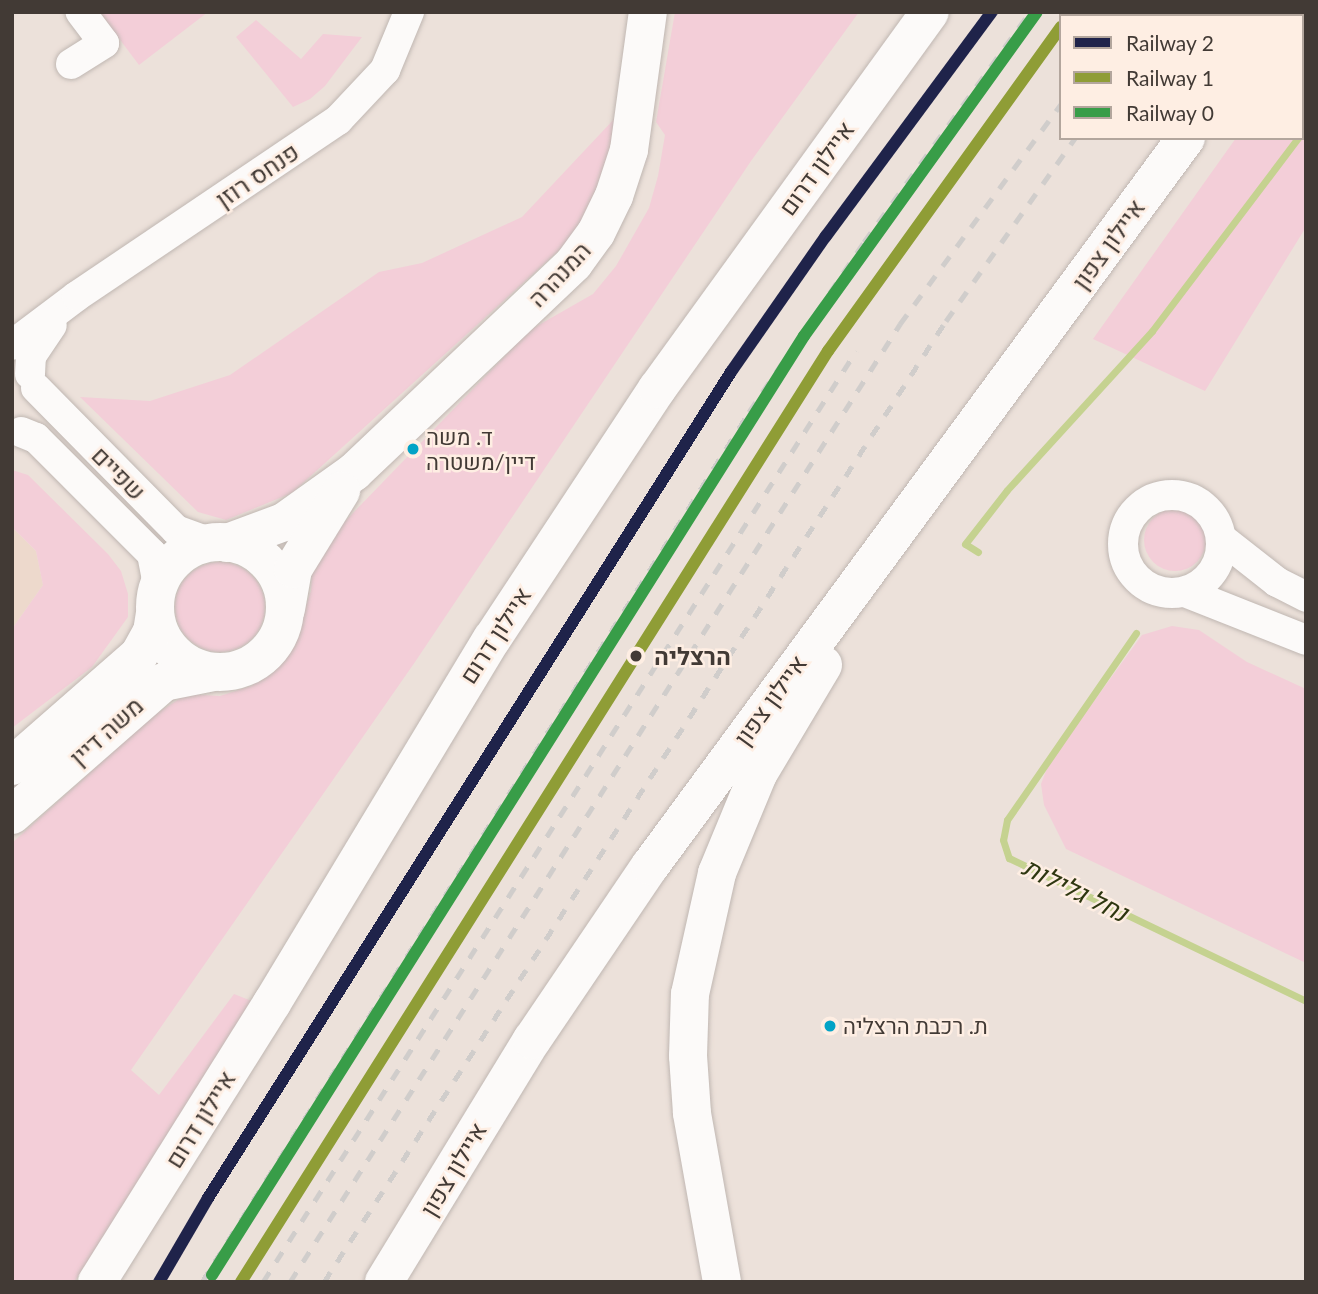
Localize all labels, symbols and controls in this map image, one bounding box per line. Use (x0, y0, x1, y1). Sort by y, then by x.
legend (1059, 14, 1304, 140)
text: Railway 2 (1126, 30, 1214, 55)
text: Railway 1 (1126, 65, 1214, 90)
text: Railway 0 (1126, 100, 1214, 125)
street label: איילון דרום (772, 115, 860, 221)
street label: פנחס רוזן (210, 137, 304, 213)
street label: איילון צפון (1066, 193, 1150, 295)
street label: המנהרה (522, 236, 596, 312)
place label: ד. משה דיין/משטרה (426, 423, 536, 474)
street label: שפיים (86, 440, 152, 506)
marker: ד. משה דיין/משטרה (406, 442, 420, 456)
street label: איילון דרום (453, 581, 537, 689)
place label: הרצליה (654, 642, 731, 670)
marker: הרצליה (624, 644, 648, 668)
street label: איילון צפון (728, 649, 812, 751)
street label: משה דיין (64, 691, 148, 771)
water label: נחל גלילות (1017, 851, 1133, 929)
place label: ת. רכבת הרצליה (843, 1013, 988, 1039)
marker: ת. רכבת הרצליה (823, 1019, 837, 1033)
street label: איילון דרום (159, 1065, 241, 1173)
street label: איילון צפון (414, 1117, 492, 1221)

